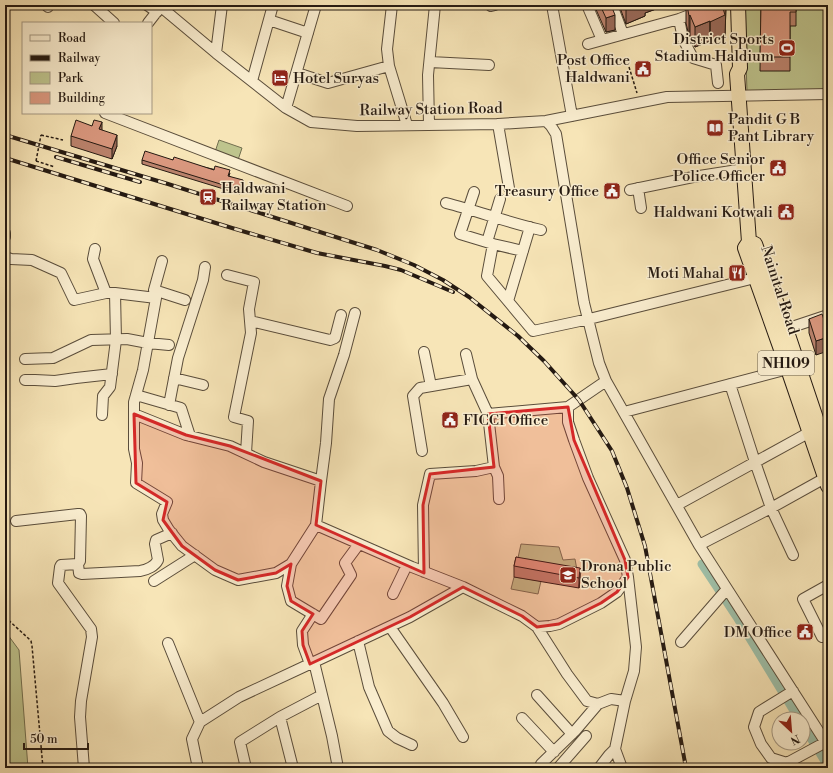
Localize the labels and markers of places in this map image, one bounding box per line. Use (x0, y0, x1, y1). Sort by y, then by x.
place label: District Sports Stadium Haldium (655, 30, 774, 66)
sports icon: District Sports Stadium Haldium (777, 38, 797, 58)
place label: Post Office Haldwani (557, 51, 630, 87)
public building icon: Post Office Haldwani (633, 59, 653, 79)
hotel icon: Hotel Suryas (270, 68, 290, 88)
place label: Hotel Suryas (293, 69, 379, 88)
place label: Pandit G B Pant Library (728, 110, 815, 146)
library icon: Pandit G B Pant Library (705, 118, 725, 138)
place label: Office Senior Police Officer (673, 150, 766, 186)
public building icon: Office Senior Police Officer (768, 158, 788, 178)
place label: Haldwani Railway Station (221, 179, 326, 215)
public building icon: Treasury Office (602, 181, 622, 201)
place label: Treasury Office (495, 182, 599, 201)
station icon: Haldwani Railway Station (198, 187, 218, 207)
public building icon: Haldwani Kotwali (776, 202, 796, 222)
place label: Haldwani Kotwali (653, 203, 773, 222)
restaurant icon: Moti Mahal (727, 263, 747, 283)
place label: Moti Mahal (647, 264, 725, 283)
public building icon: FICCI Office (440, 410, 460, 430)
place label: FICCI Office (463, 411, 548, 430)
place label: Drona Public School (581, 557, 671, 593)
school or university icon: Drona Public School (558, 565, 578, 585)
public building icon: DM Office (795, 622, 815, 642)
place label: DM Office (724, 623, 792, 642)

